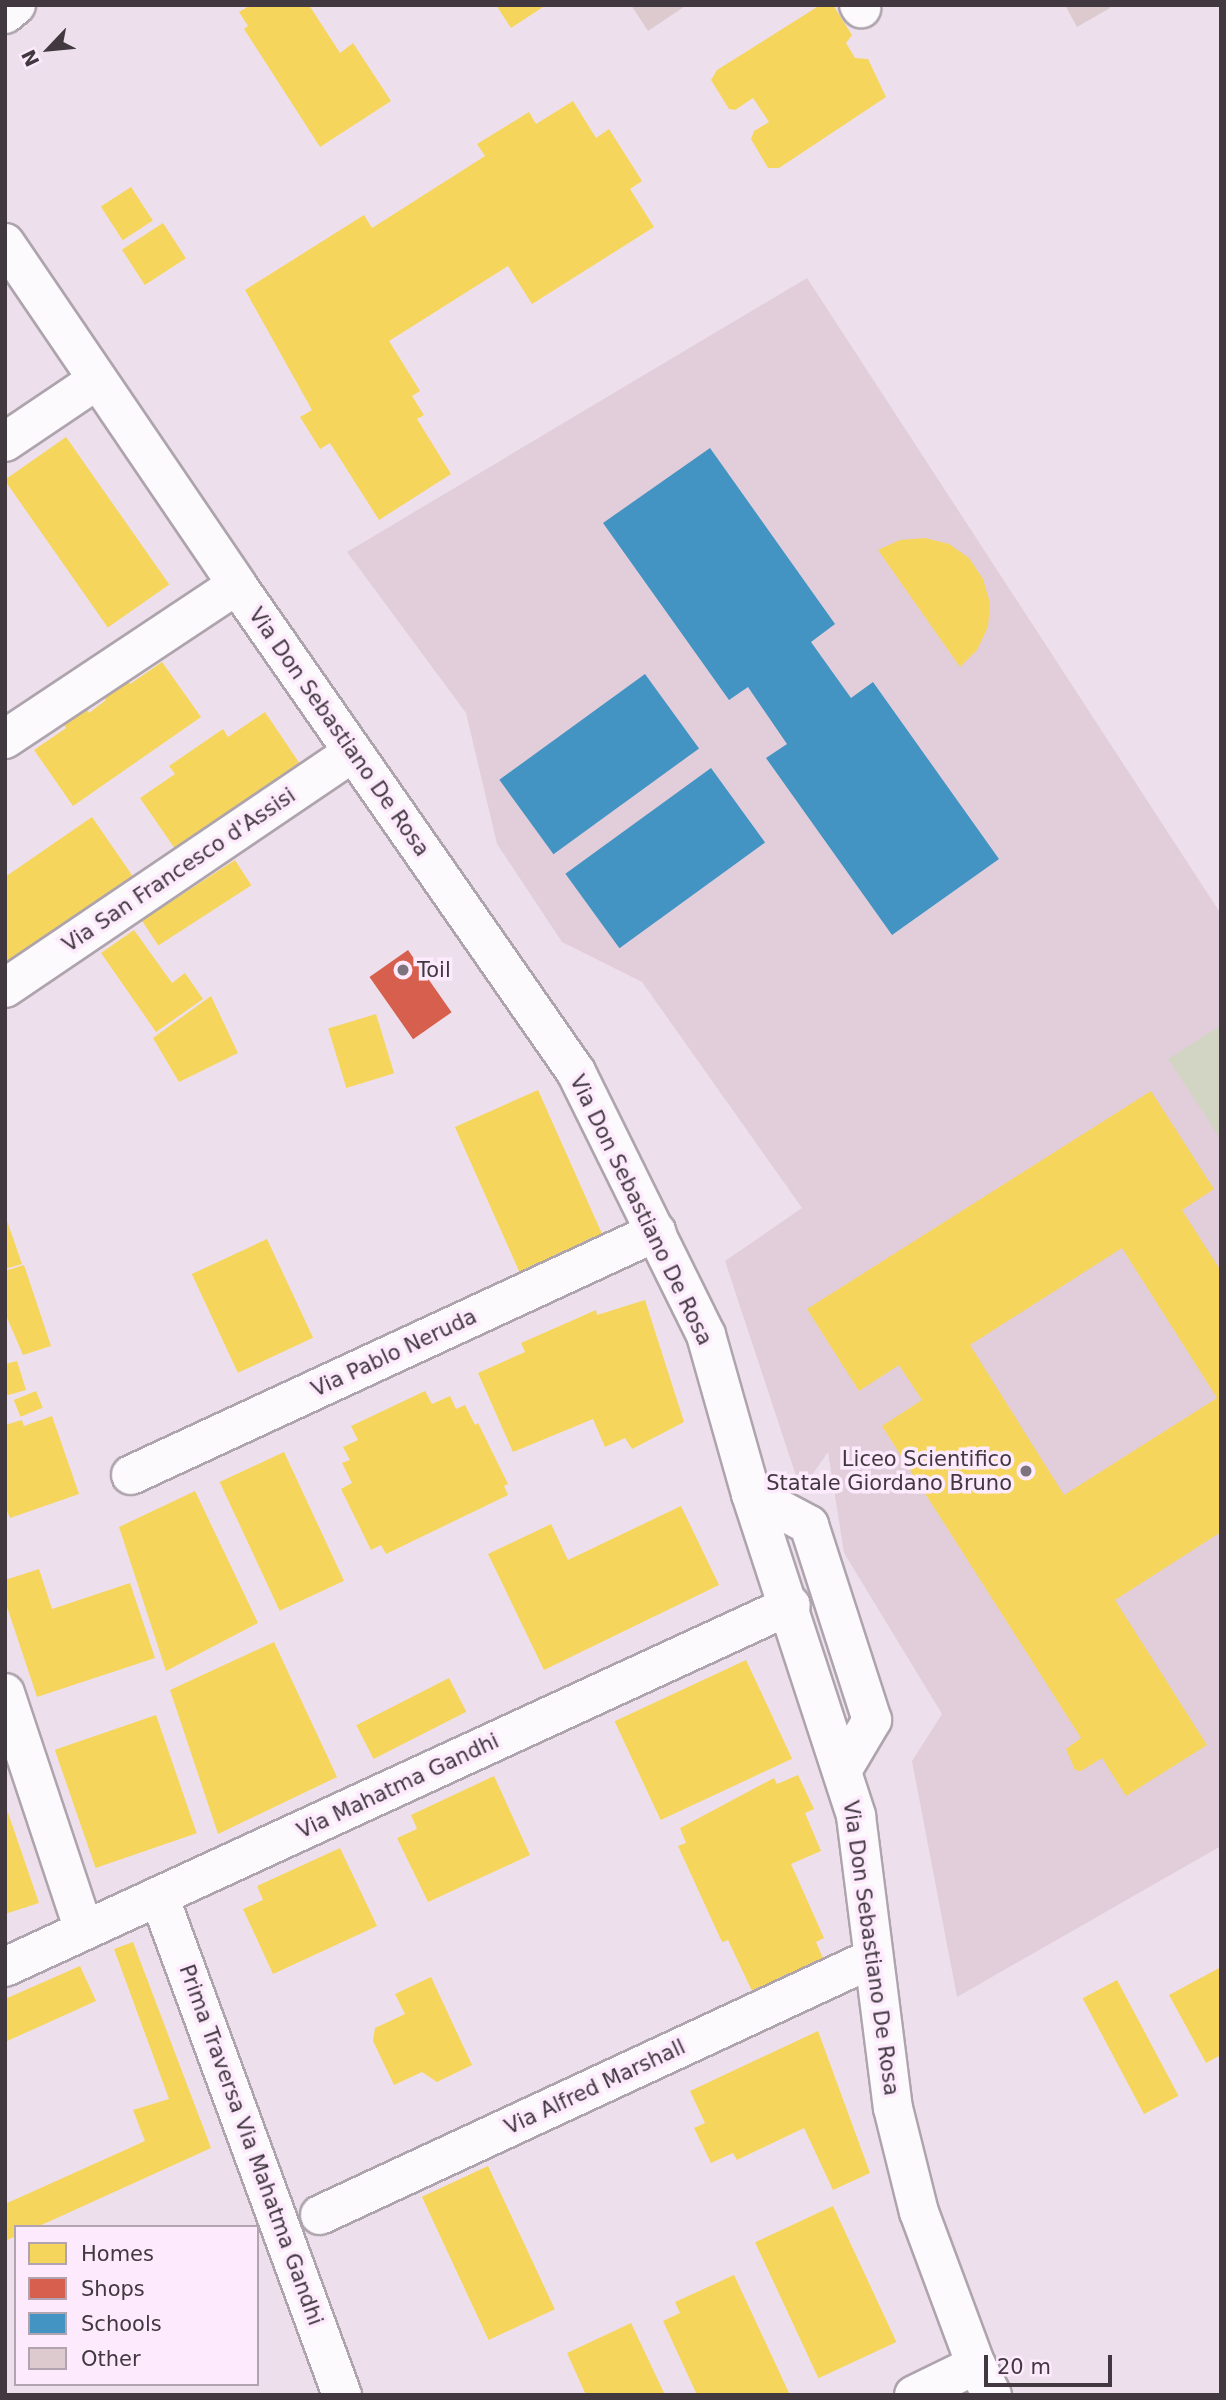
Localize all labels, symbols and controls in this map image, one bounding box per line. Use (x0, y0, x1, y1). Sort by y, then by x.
north arrow (14, 14, 84, 84)
text: N (17, 46, 43, 70)
street label: Via Don Sebastiano De Rosa (243, 603, 435, 861)
street label: Via San Francesco d'Assisi (58, 783, 300, 957)
place label: Toil (417, 957, 451, 983)
marker: Toil (395, 962, 411, 978)
street label: Via Don Sebastiano De Rosa (564, 1071, 718, 1349)
street label: Via Pablo Neruda (307, 1304, 481, 1402)
place label: Liceo Scientifico Statale Giordano Bruno (766, 1446, 1012, 1496)
marker: Liceo Scientifico Statale Giordano Bruno (1018, 1463, 1034, 1479)
street label: Via Mahatma Gandhi (293, 1728, 503, 1844)
street label: Via Don Sebastiano De Rosa (838, 1799, 904, 2097)
street label: Prima Traversa Via Mahatma Gandhi (174, 1961, 328, 2329)
street label: Via Alfred Marshall (501, 2034, 689, 2140)
legend (14, 2225, 259, 2386)
text: Homes (81, 2242, 154, 2266)
text: Shops (81, 2277, 145, 2301)
text: Schools (81, 2312, 162, 2336)
scale bar (988, 2340, 1116, 2384)
text: Other (81, 2347, 141, 2371)
text: 20 m (997, 2355, 1051, 2379)

